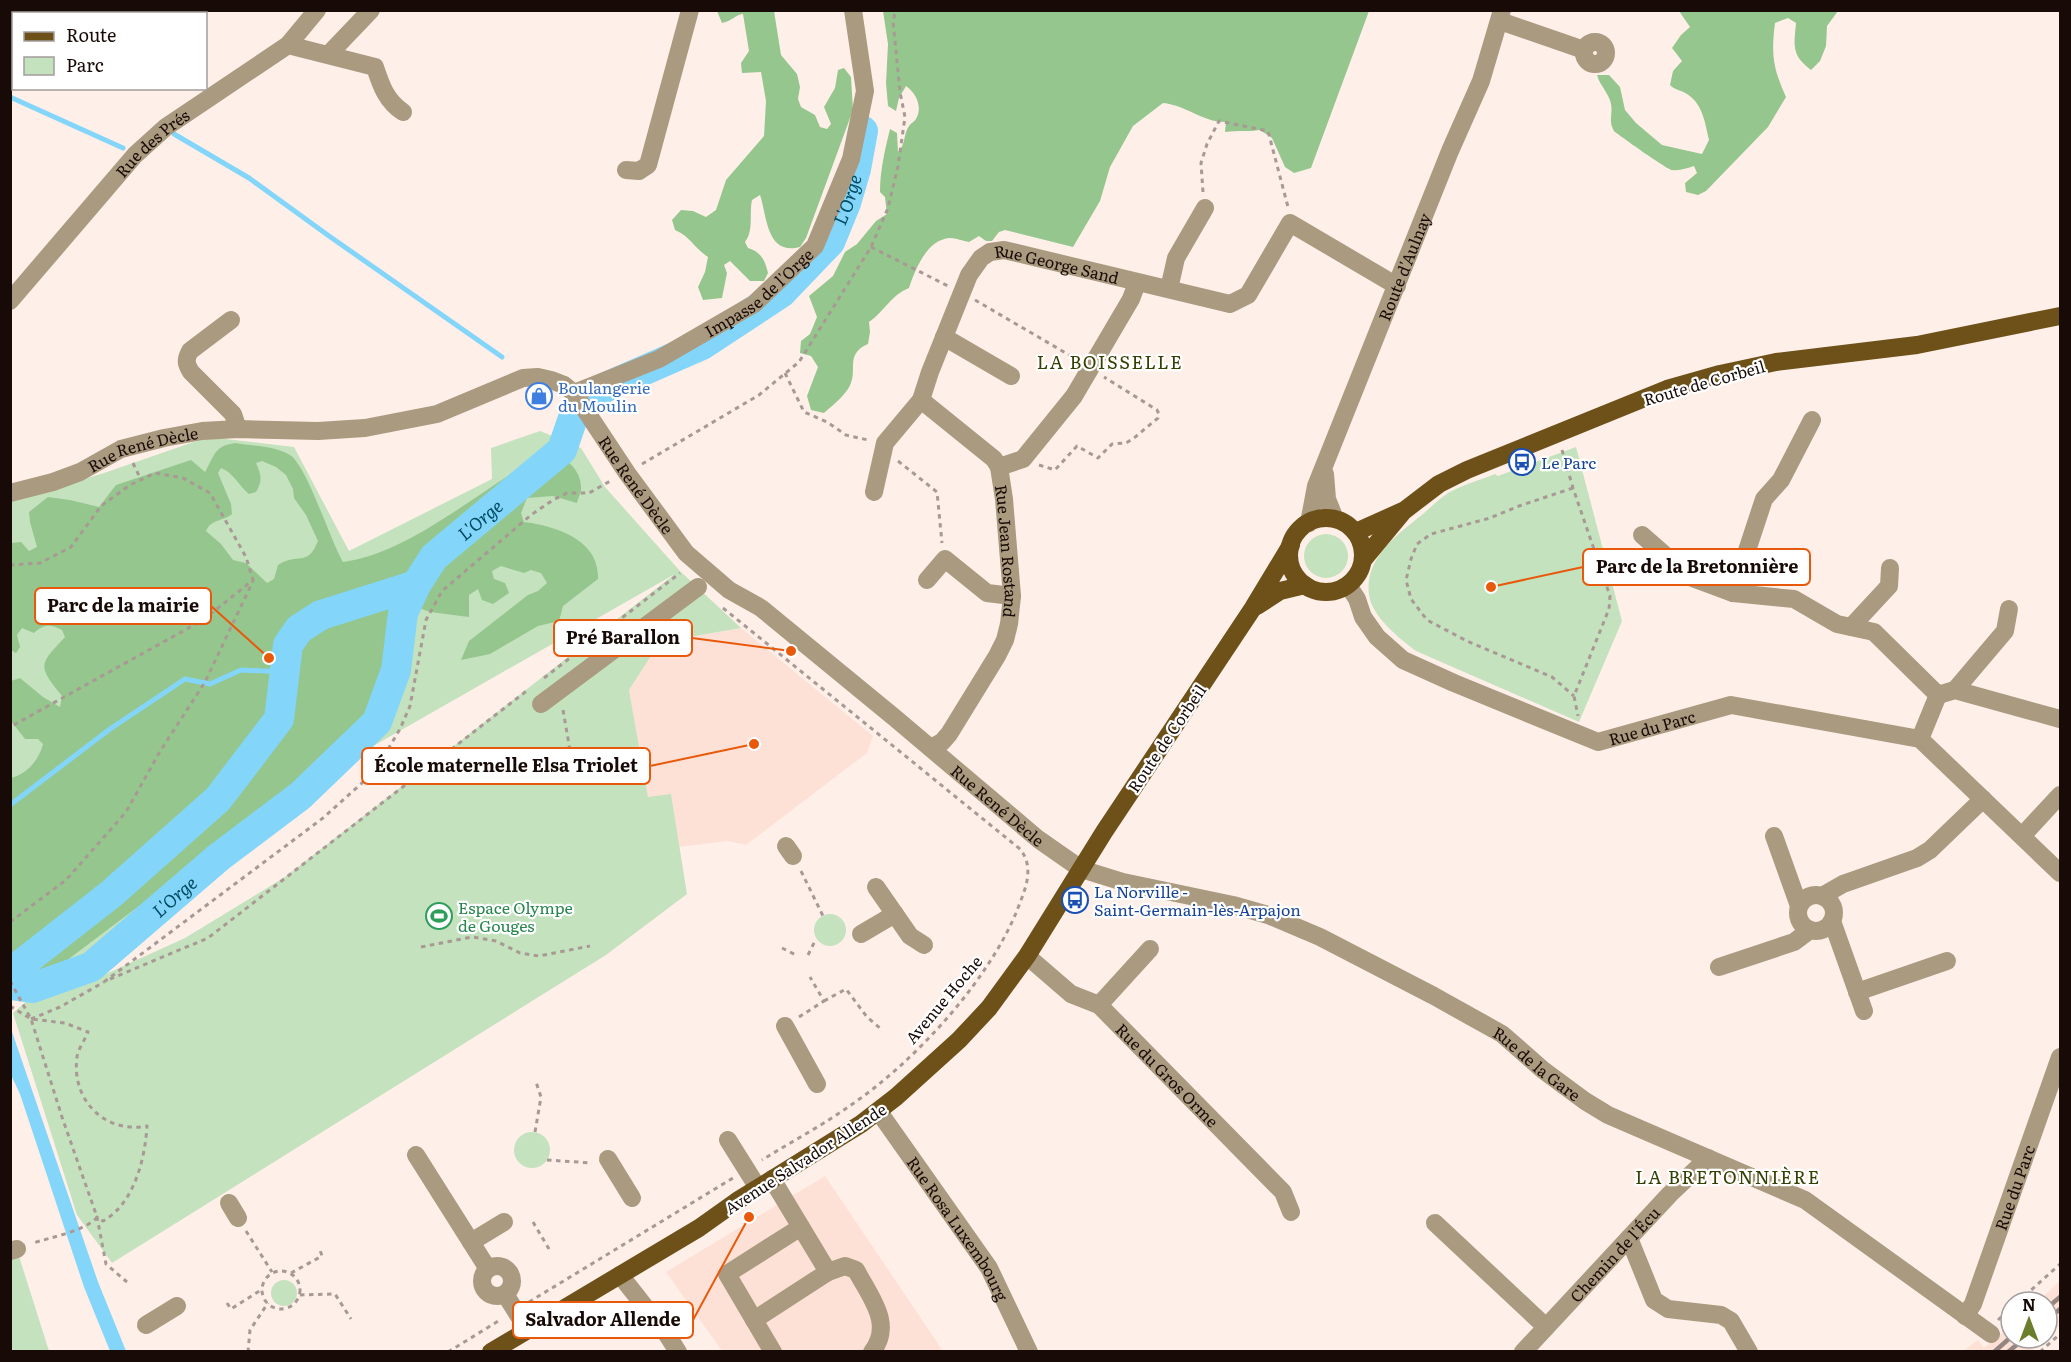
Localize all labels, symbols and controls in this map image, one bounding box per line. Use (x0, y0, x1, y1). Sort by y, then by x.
legend (12, 12, 207, 90)
text: Route (66, 21, 116, 48)
text: Parc (66, 51, 104, 78)
street label: Rue des Prés (109, 103, 194, 182)
water label: L'Orge (825, 171, 867, 229)
street label: Route d'Aulnay (1371, 208, 1436, 324)
street label: Rue George Sand (992, 238, 1122, 289)
street label: Impasse de l'Orge (700, 242, 818, 342)
district label: LA BOISSELLE (1037, 348, 1183, 375)
street label: Route de Corbeil (1640, 353, 1768, 411)
place label: Boulangerie du Moulin (558, 375, 650, 417)
shop icon: Boulangerie du Moulin (524, 381, 554, 411)
street label: Rue René Dècle (83, 420, 200, 478)
street label: Rue René Dècle (593, 431, 680, 539)
bus stop icon: Le Parc (1507, 447, 1537, 477)
place label: Le Parc (1541, 450, 1596, 474)
street label: Rue Jean Rostand (990, 483, 1024, 619)
water label: L'Orge (451, 492, 508, 546)
callout: Parc de la Bretonnière (1583, 549, 1810, 585)
text: Parc de la Bretonnière (1596, 552, 1798, 579)
callout: Parc de la mairie (35, 588, 211, 624)
text: Parc de la mairie (47, 591, 199, 618)
callout: Pré Barallon (554, 620, 692, 656)
text: Pré Barallon (566, 623, 681, 650)
street label: Route de Corbeil (1121, 679, 1211, 797)
street label: Rue du Parc (1606, 704, 1698, 751)
callout: École maternelle Elsa Triolet (362, 748, 650, 784)
text: École maternelle Elsa Triolet (374, 751, 638, 778)
street label: Rue René Dècle (946, 758, 1049, 852)
water label: L'Orge (145, 869, 202, 923)
place label: La Norville - Saint-Germain-lès-Arpajon (1094, 879, 1301, 921)
bus stop icon: La Norville - Saint-Germain-lès-Arpajon (1060, 885, 1090, 915)
place label: Espace Olympe de Gouges (458, 895, 573, 937)
sports icon: Espace Olympe de Gouges (424, 901, 454, 931)
street label: Avenue Hoche (899, 950, 987, 1048)
street label: Rue du Gros Orme (1111, 1017, 1225, 1132)
street label: Rue de la Gare (1489, 1020, 1586, 1106)
street label: Avenue Salvador Allende (719, 1097, 891, 1219)
street label: Rue du Parc (1988, 1141, 2040, 1233)
street label: Rue Rosa Luxembourg (902, 1151, 1015, 1305)
district label: LA BRETONNIÈRE (1635, 1163, 1821, 1190)
street label: Chemin de l'Écu (1564, 1201, 1665, 1307)
north arrow (1999, 1290, 2059, 1350)
text: N (2022, 1292, 2036, 1316)
callout: Salvador Allende (513, 1302, 693, 1338)
text: Salvador Allende (525, 1305, 681, 1332)

